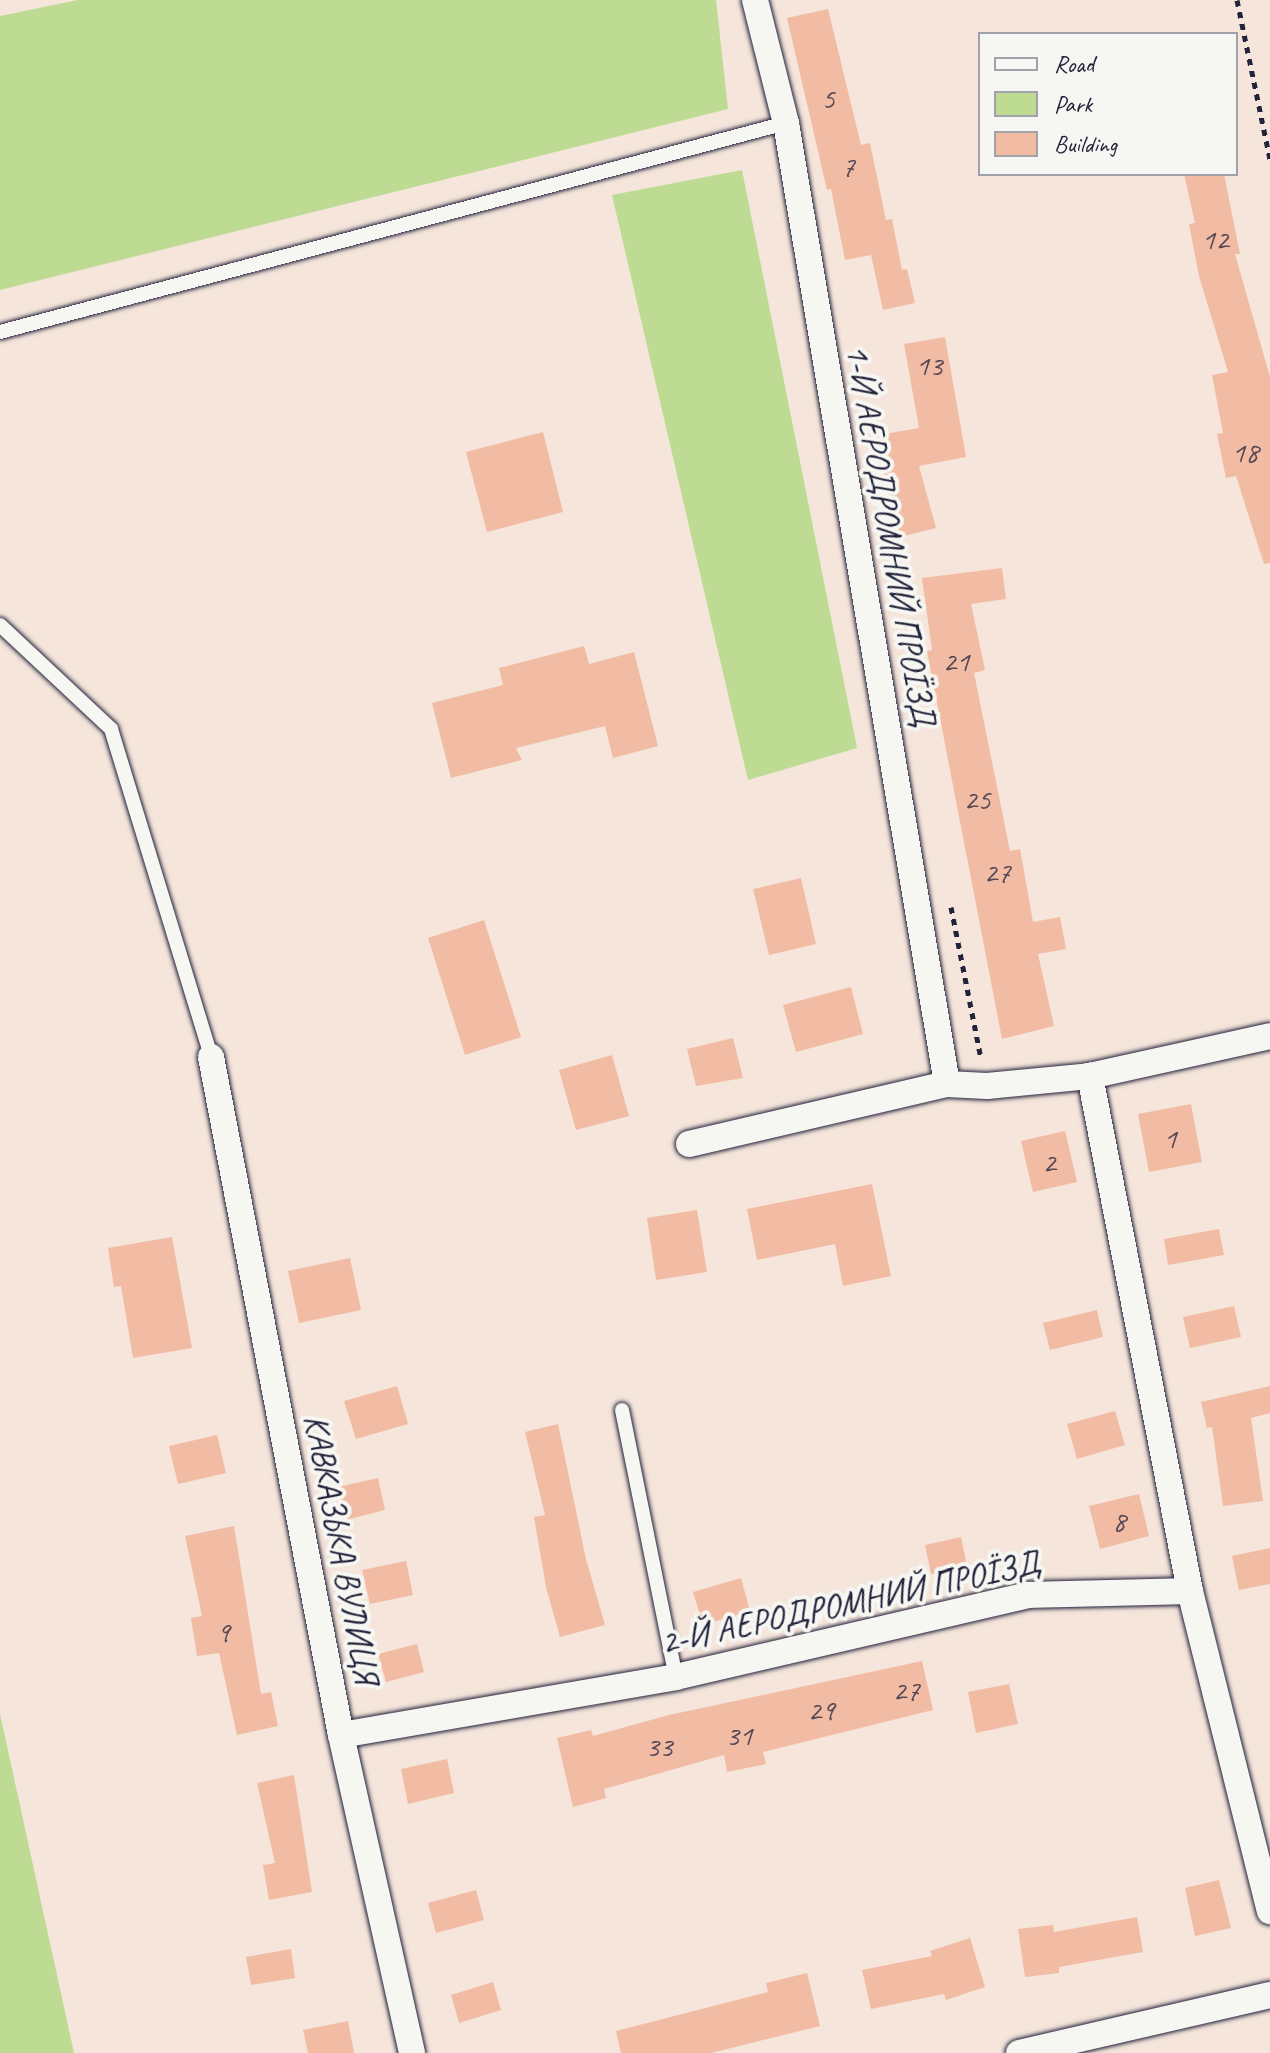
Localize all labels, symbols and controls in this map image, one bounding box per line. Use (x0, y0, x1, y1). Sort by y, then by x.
legend (978, 32, 1238, 176)
text: Road (1054, 49, 1094, 79)
house number: 5 (821, 80, 835, 116)
text: Park (1054, 89, 1092, 119)
text: Building (1054, 129, 1117, 159)
house number: 7 (841, 148, 855, 184)
house number: 12 (1202, 221, 1228, 257)
street label: 1-Й АЕРОДРОМНИЙ ПРОЇЗД (837, 341, 945, 729)
house number: 13 (916, 347, 942, 383)
house number: 18 (1232, 434, 1258, 470)
house number: 21 (943, 643, 969, 679)
house number: 25 (964, 781, 990, 817)
house number: 27 (984, 854, 1010, 890)
house number: 1 (1163, 1120, 1177, 1156)
house number: 2 (1042, 1144, 1056, 1180)
street label: КАВКАЗЬКА ВУЛИЦЯ (296, 1411, 388, 1687)
house number: 8 (1112, 1503, 1126, 1539)
street label: 2-Й АЕРОДРОМНИЙ ПРОЇЗД (657, 1542, 1043, 1662)
house number: 9 (216, 1614, 230, 1650)
house number: 27 (893, 1672, 919, 1708)
house number: 29 (808, 1692, 834, 1728)
house number: 31 (726, 1717, 752, 1753)
house number: 33 (646, 1728, 672, 1764)

